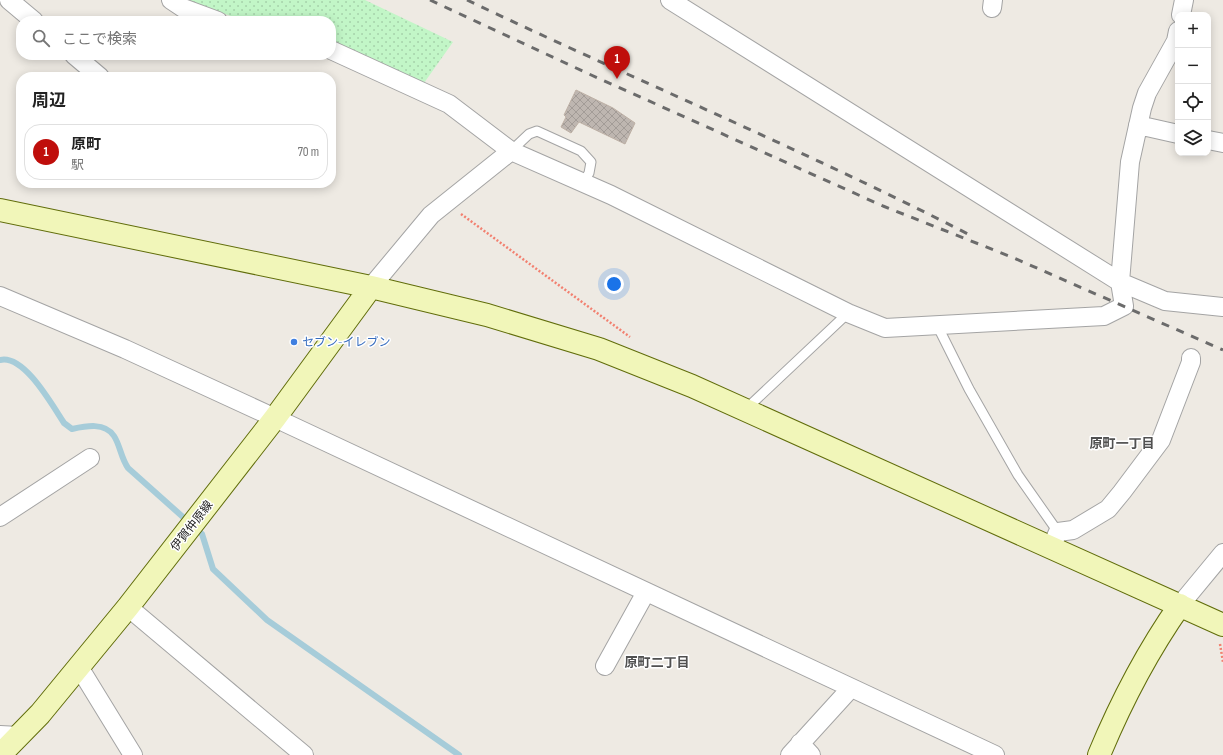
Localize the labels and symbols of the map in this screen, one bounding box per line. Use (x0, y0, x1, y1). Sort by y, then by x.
pin: 1 (604, 46, 630, 79)
your location (604, 274, 624, 294)
place label: セブン-イレブン (302, 335, 390, 350)
marker: セブン-イレブン (289, 337, 299, 347)
district label: 原町一丁目 (1089, 436, 1155, 452)
street label: 伊賀仲原線 (168, 498, 216, 554)
district label: 原町二丁目 (624, 655, 690, 671)

